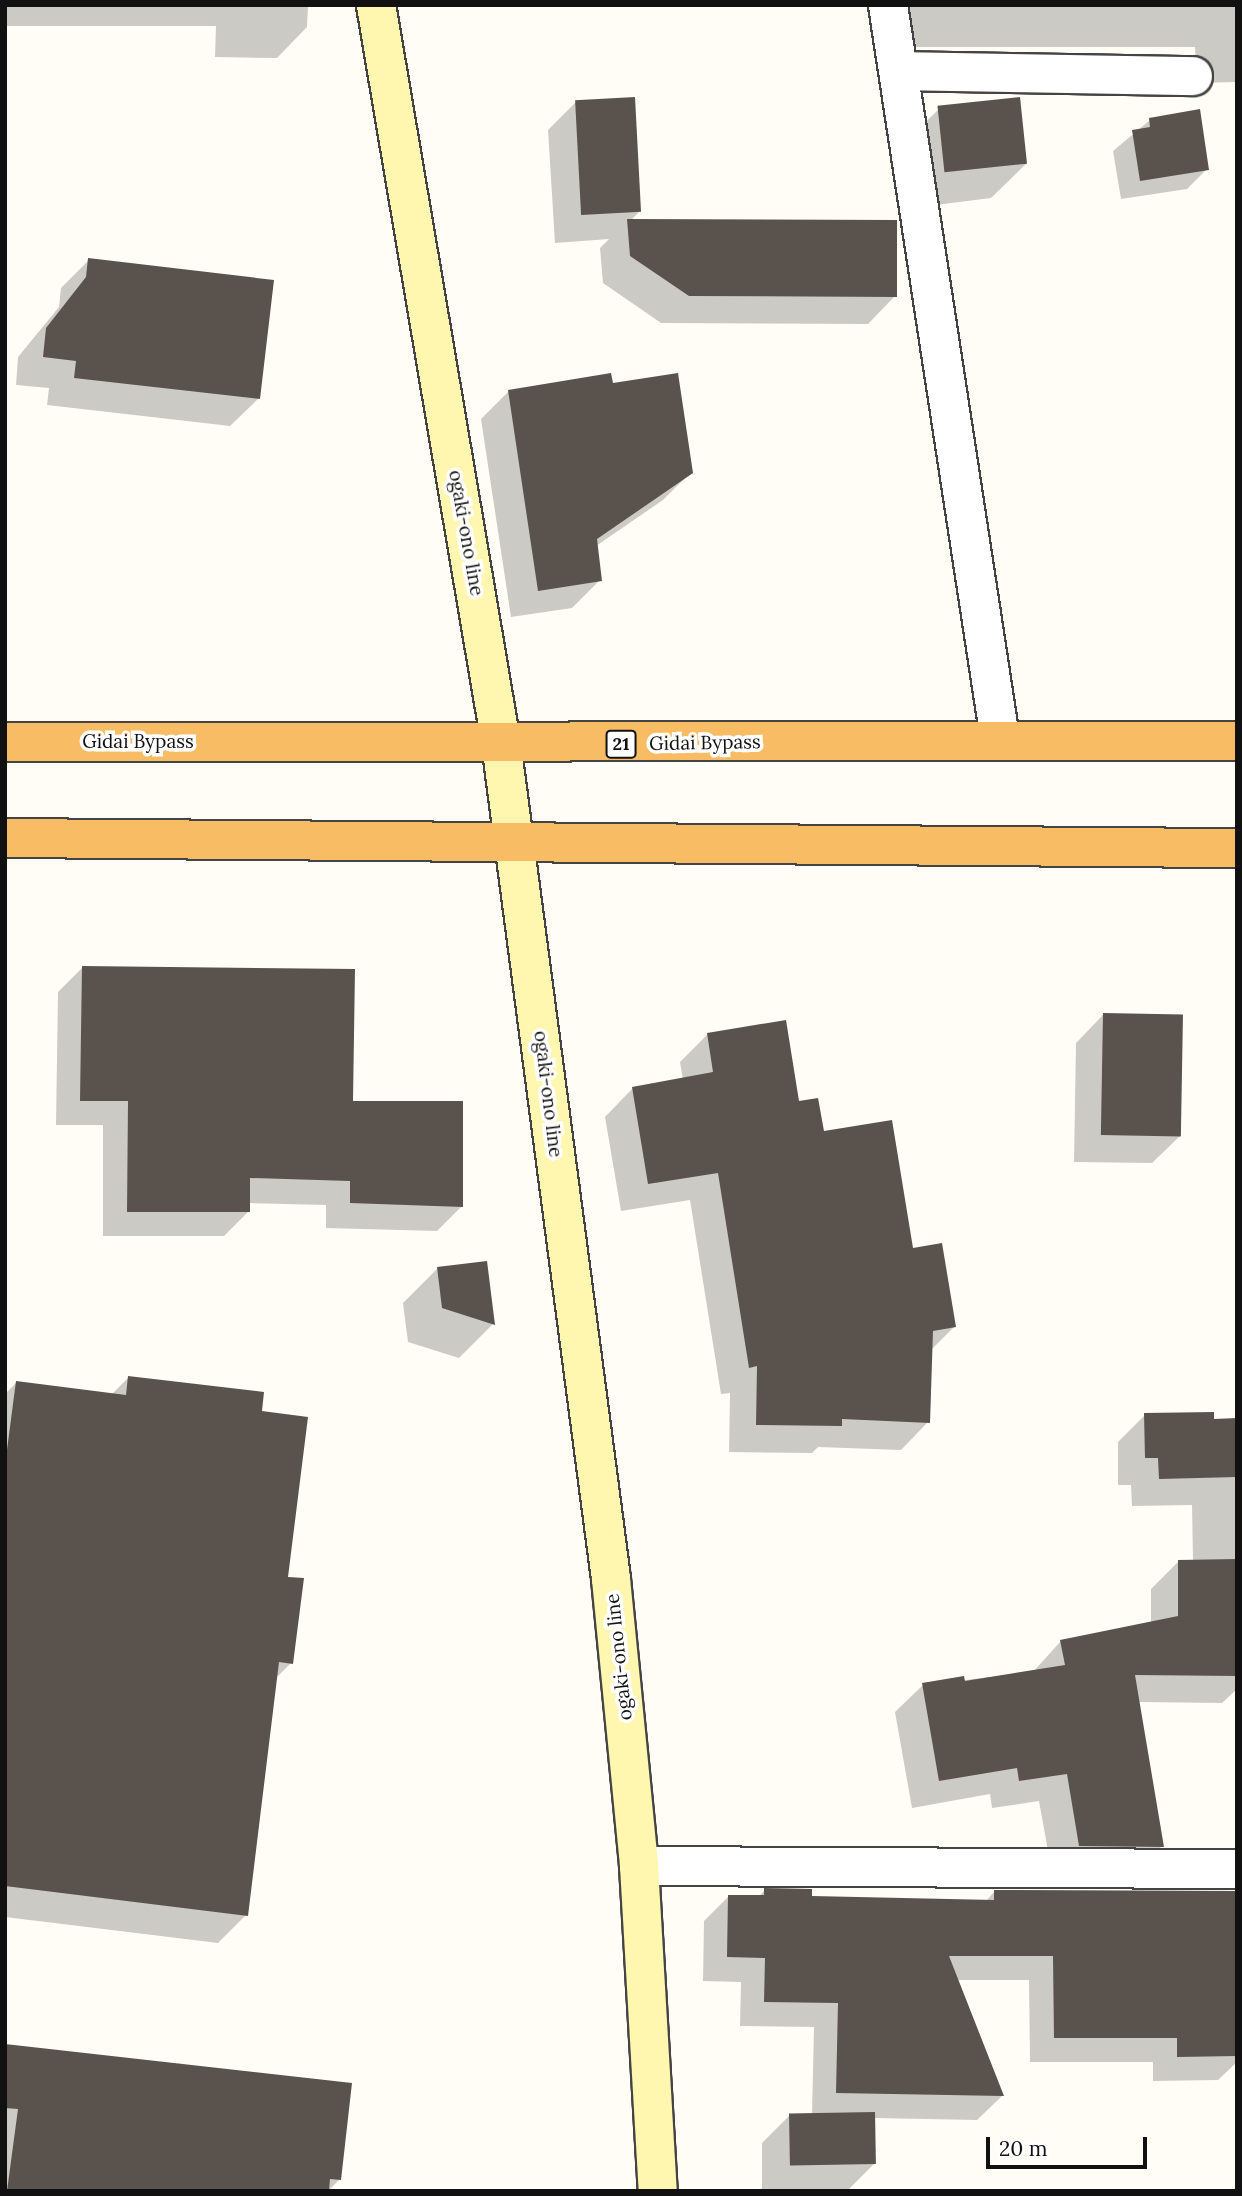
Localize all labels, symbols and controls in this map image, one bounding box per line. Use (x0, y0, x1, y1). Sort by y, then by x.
street label: ogaki-ono line (444, 468, 488, 598)
road number: 21 (605, 730, 637, 758)
street label: Gidai Bypass (82, 731, 194, 753)
street label: Gidai Bypass (649, 731, 761, 755)
street label: ogaki-ono line (529, 1029, 567, 1159)
street label: ogaki-ono line (601, 1592, 637, 1722)
scale bar (990, 2122, 1151, 2166)
text: 20 m (999, 2135, 1048, 2162)

